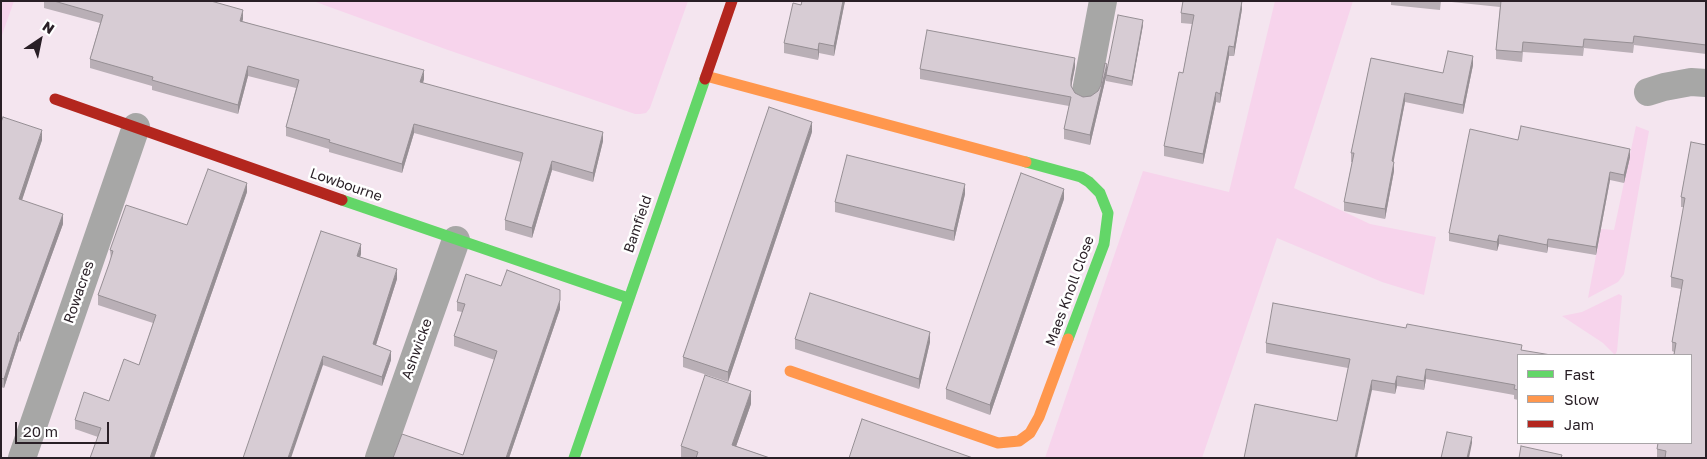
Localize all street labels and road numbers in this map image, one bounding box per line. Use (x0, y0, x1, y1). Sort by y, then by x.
street label: Lowbourne (308, 165, 384, 205)
street label: Bamfield (620, 193, 656, 255)
street label: Maes Knoll Close (1042, 234, 1098, 348)
street label: Rowacres (60, 258, 98, 326)
street label: Ashwicke (398, 316, 436, 382)

